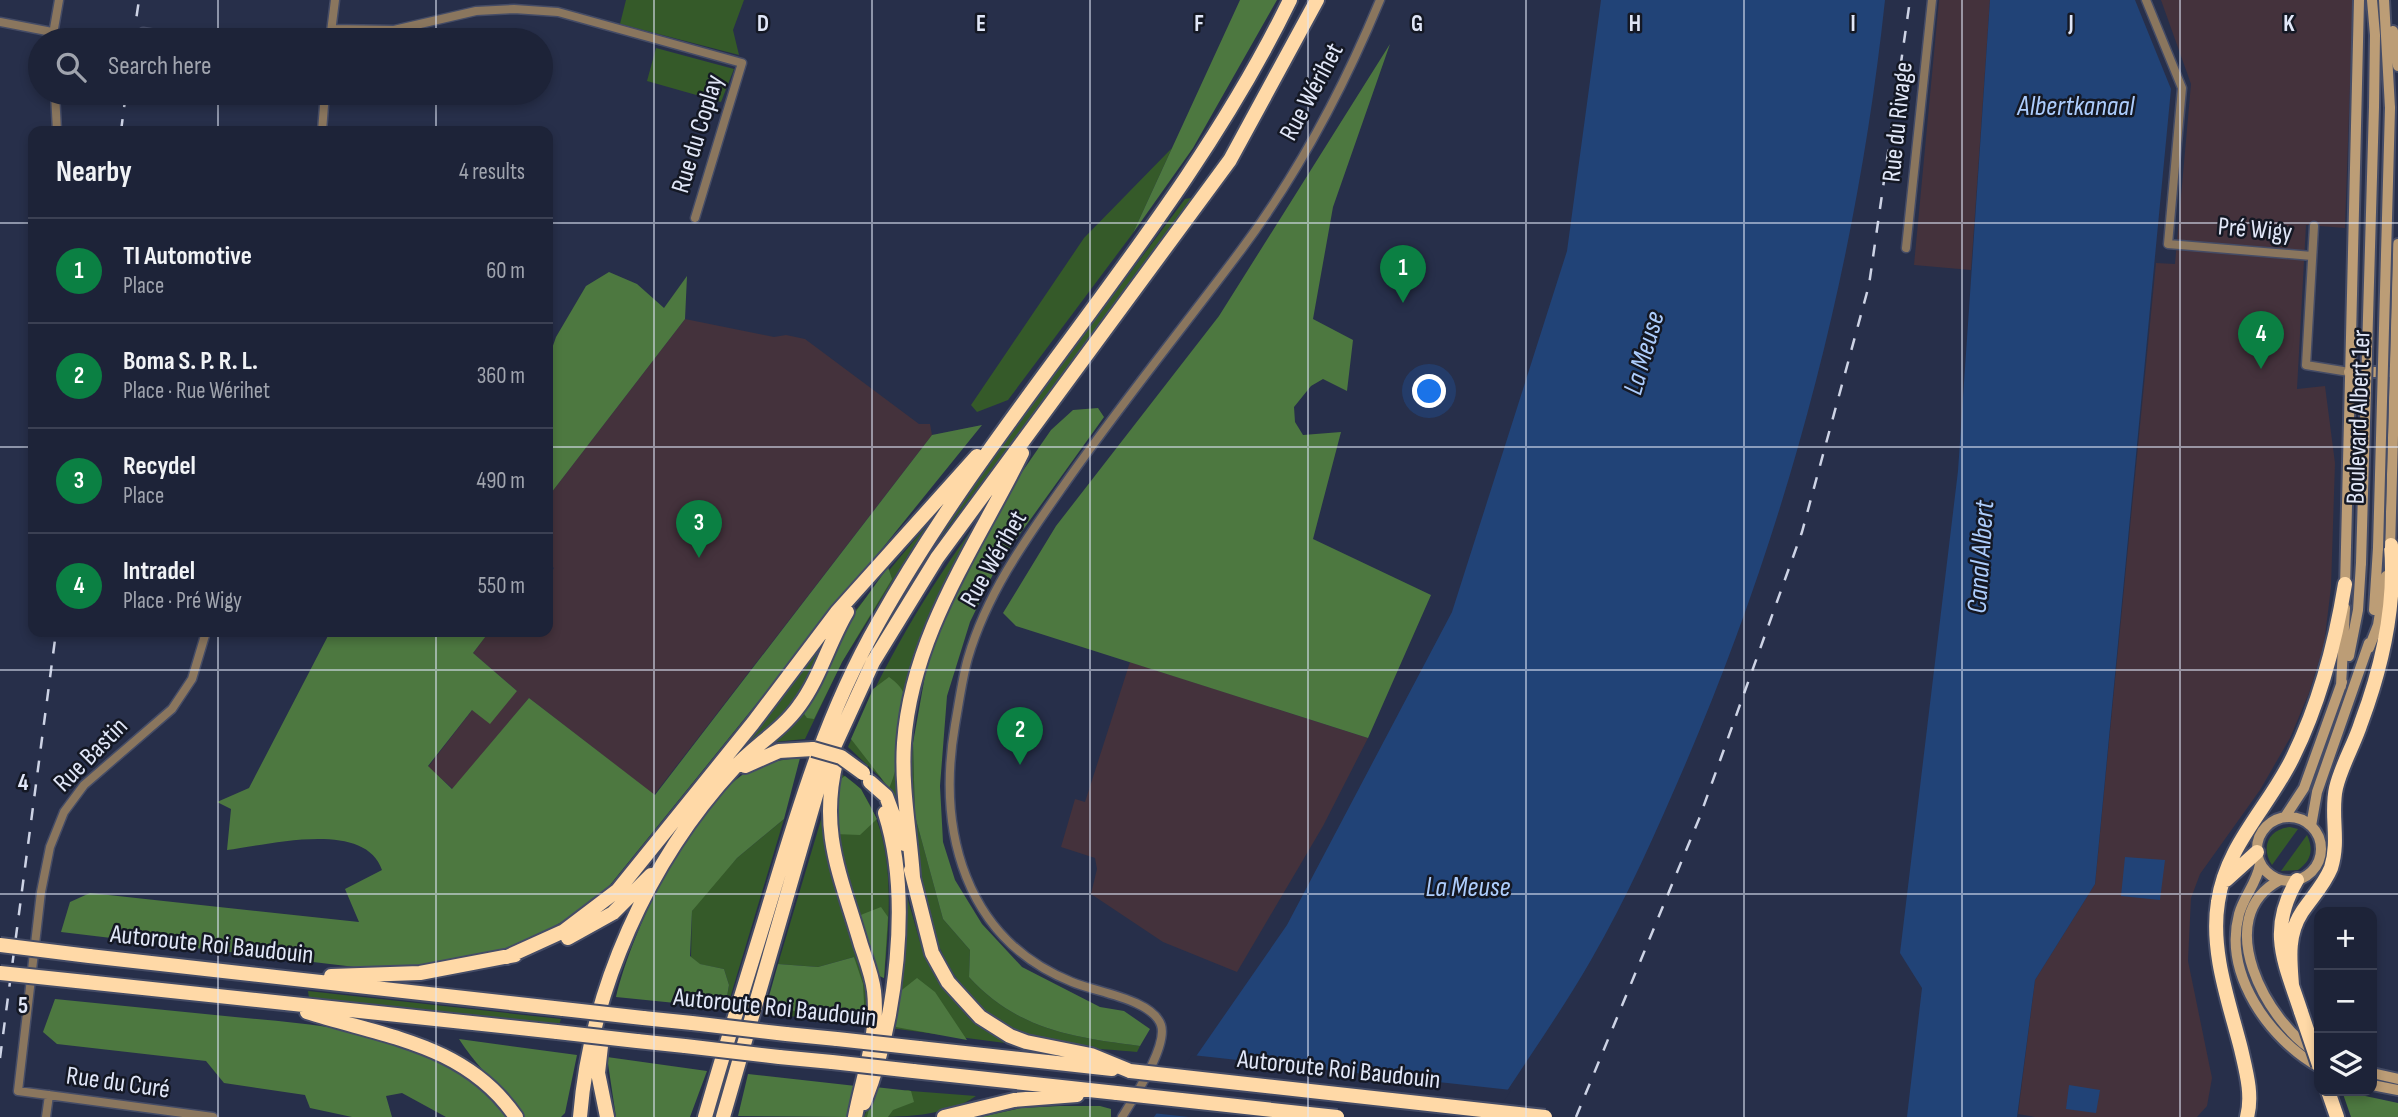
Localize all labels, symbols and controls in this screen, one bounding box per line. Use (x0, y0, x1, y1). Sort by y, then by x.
text: D (757, 10, 769, 38)
text: E (976, 10, 986, 38)
text: F (1194, 10, 1204, 38)
text: G (1411, 10, 1423, 38)
text: H (1629, 10, 1641, 38)
text: I (1850, 10, 1856, 38)
text: J (2067, 10, 2074, 38)
text: K (2283, 10, 2295, 38)
search box (28, 28, 553, 105)
street label: Rue Wérihet (1273, 38, 1351, 146)
icon: search (52, 48, 90, 86)
text: Search here (108, 51, 211, 82)
street label: Rue du Rivage (1876, 60, 1920, 184)
street label: Rue du Coplay (665, 71, 731, 197)
water label: Albertkanaal (2017, 90, 2135, 123)
text: Nearby (56, 154, 132, 190)
text: 4 results (459, 158, 525, 186)
street label: Pré Wigy (2217, 211, 2293, 249)
text: TI Automotive (123, 241, 252, 272)
pin: 1 (1380, 245, 1426, 303)
text: 1 (74, 257, 84, 285)
text: 60 m (486, 257, 525, 285)
text: Place (123, 272, 164, 300)
water label: La Meuse (1616, 308, 1672, 398)
pin: 4 (2238, 311, 2284, 369)
street label: Boulevard Albert 1er (2340, 329, 2378, 505)
text: Boma S. P. R. L. (123, 346, 258, 377)
text: 2 (74, 362, 84, 390)
text: 360 m (477, 362, 525, 390)
your location (1412, 374, 1446, 408)
text: Place · Rue Wérihet (123, 377, 270, 405)
text: Recydel (123, 451, 196, 482)
text: 3 (74, 467, 84, 495)
text: 490 m (476, 467, 525, 495)
text: Place (123, 482, 164, 510)
water label: Canal Albert (1961, 499, 2001, 615)
pin: 3 (676, 500, 722, 558)
street label: Rue Wérihet (954, 505, 1034, 613)
text: Intradel (123, 556, 195, 587)
text: 4 (74, 572, 84, 600)
text: 550 m (478, 572, 525, 600)
text: Place · Pré Wigy (123, 587, 242, 615)
pin: 2 (997, 707, 1043, 765)
street label: Rue Bastin (47, 711, 135, 799)
text: 4 (18, 769, 29, 797)
water label: La Meuse (1425, 871, 1511, 904)
map controls (2314, 907, 2377, 1096)
button: + (2314, 907, 2377, 970)
street label: Autoroute Roi Baudouin (108, 919, 315, 971)
button: − (2314, 970, 2377, 1033)
street label: Autoroute Roi Baudouin (671, 982, 878, 1034)
text: 5 (18, 992, 28, 1020)
button: layers (2314, 1033, 2377, 1096)
street label: Autoroute Roi Baudouin (1235, 1044, 1442, 1096)
street label: Rue du Curé (64, 1060, 172, 1106)

